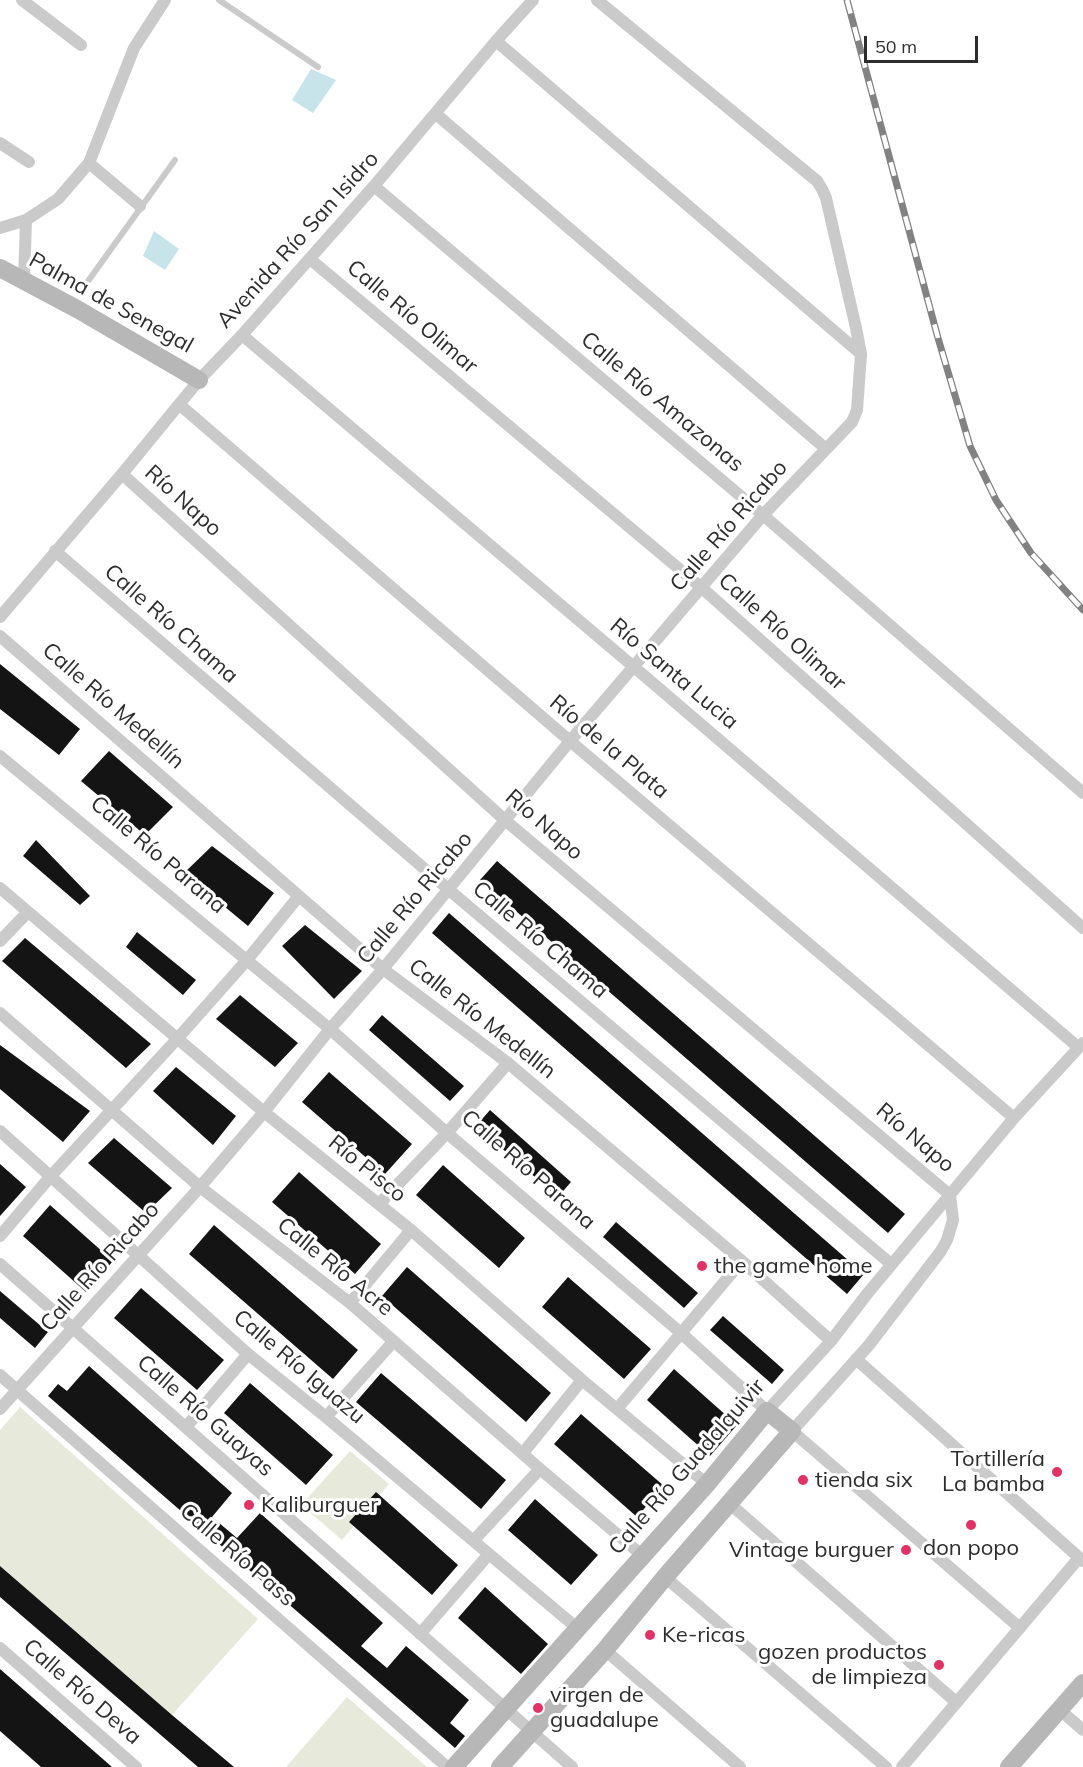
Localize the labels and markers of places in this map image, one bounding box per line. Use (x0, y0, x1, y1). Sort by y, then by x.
place label: the game home (714, 1253, 873, 1279)
marker: the game home (695, 1259, 709, 1273)
place label: Tortillería La bamba (942, 1446, 1045, 1498)
marker: Tortillería La bamba (1050, 1465, 1064, 1479)
place label: tienda six (815, 1467, 913, 1493)
marker: tienda six (796, 1473, 810, 1487)
place label: Kaliburguer (261, 1492, 378, 1518)
marker: Kaliburguer (242, 1498, 256, 1512)
marker: don popo (964, 1518, 978, 1532)
place label: don popo (923, 1535, 1019, 1561)
place label: Vintage burguer (729, 1537, 894, 1563)
marker: Vintage burguer (899, 1543, 913, 1557)
place label: Ke-ricas (662, 1622, 745, 1648)
marker: Ke-ricas (643, 1628, 657, 1642)
place label: gozen productos de limpieza (758, 1639, 927, 1690)
marker: gozen productos de limpieza (932, 1658, 946, 1672)
place label: virgen de guadalupe (550, 1682, 659, 1734)
marker: virgen de guadalupe (531, 1701, 545, 1715)

